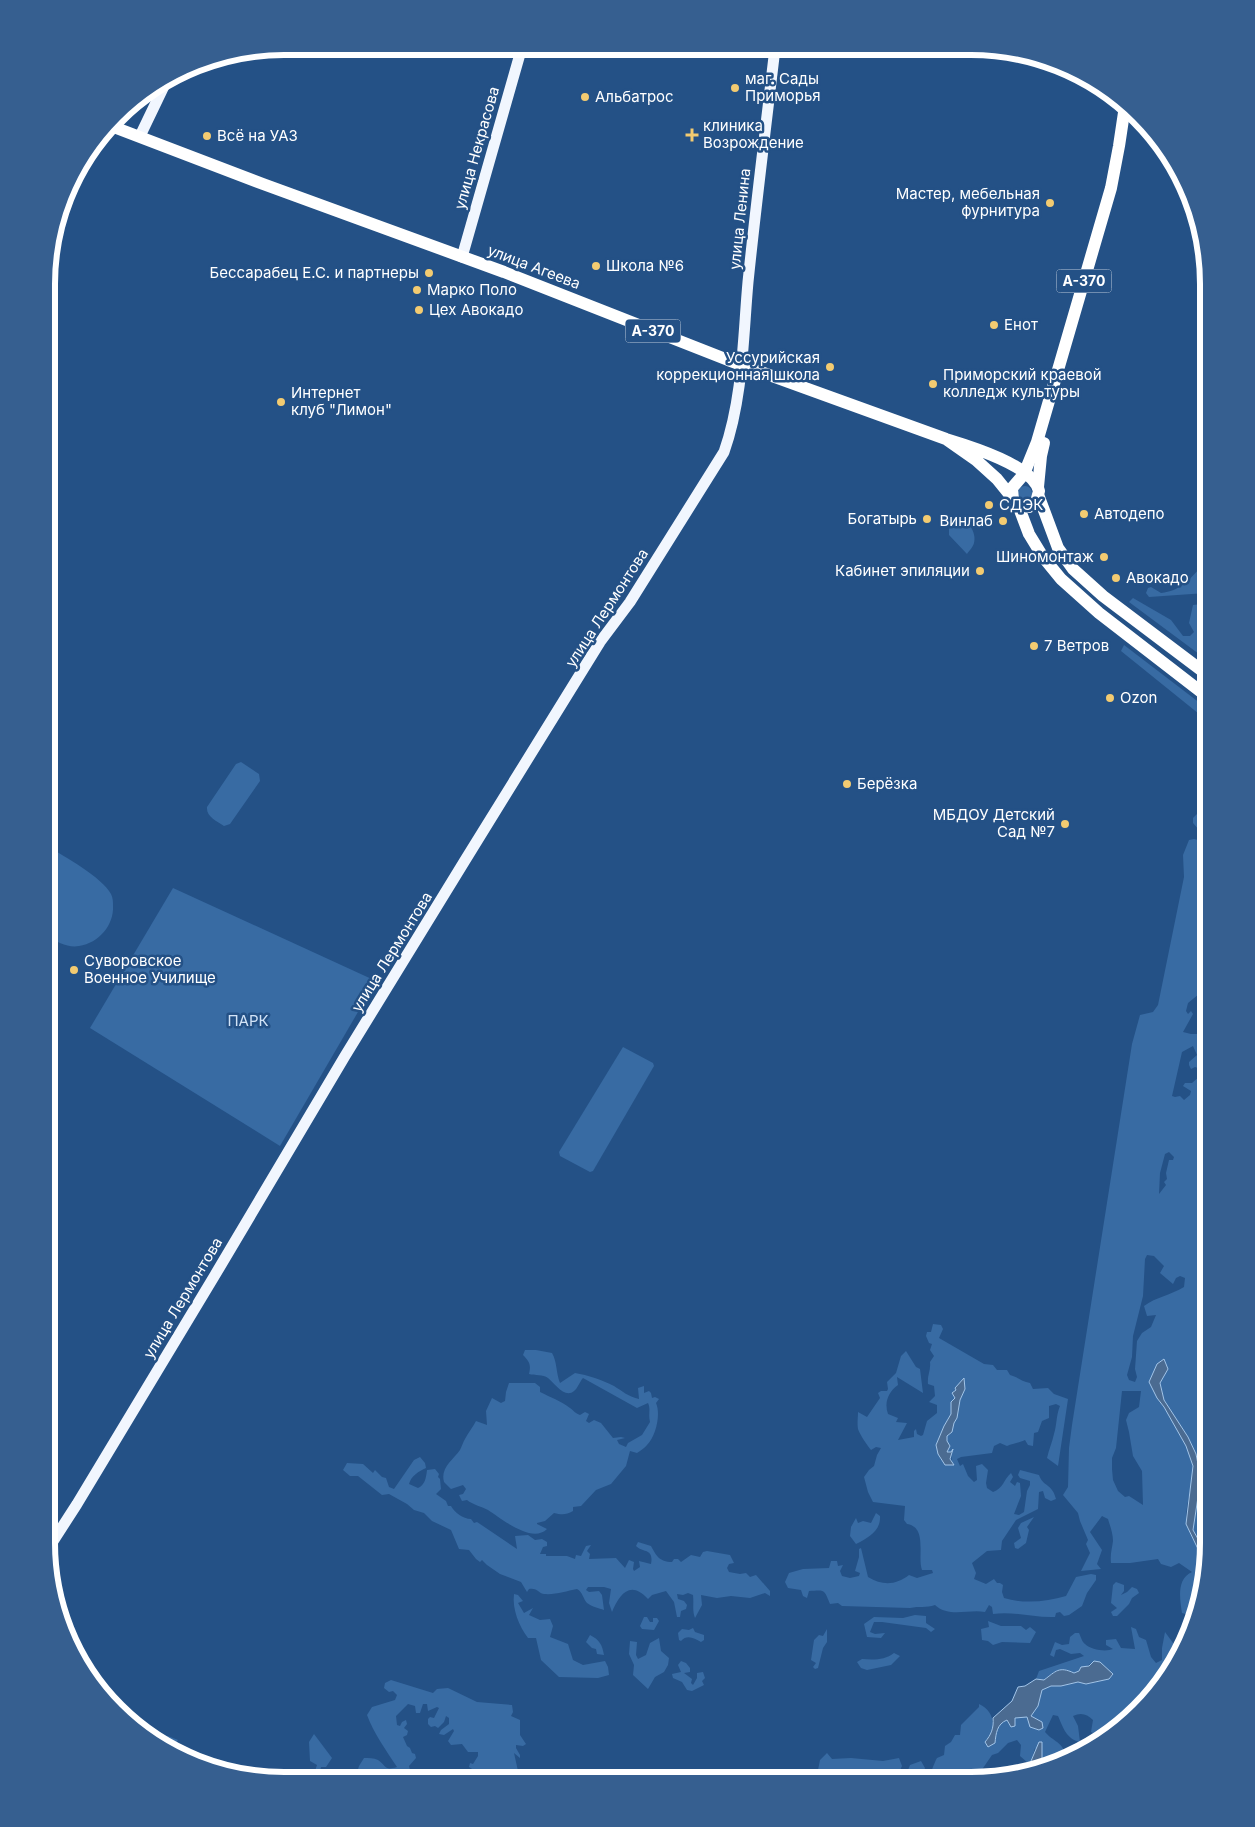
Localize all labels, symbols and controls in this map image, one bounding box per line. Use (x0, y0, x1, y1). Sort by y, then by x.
place label: маг. Сады Приморья (745, 69, 821, 105)
marker: маг. Сады Приморья (729, 82, 741, 94)
street label: улица Некрасова (450, 84, 503, 212)
place label: Альбатрос (595, 87, 674, 106)
marker: Альбатрос (579, 91, 591, 103)
place label: клиника Возрождение (703, 116, 804, 152)
place label: Всё на УАЗ (217, 126, 298, 145)
marker: клиника Возрождение (685, 128, 699, 142)
marker: Всё на УАЗ (201, 130, 213, 142)
street label: улица Ленина (725, 167, 754, 271)
place label: Мастер, мебельная фурнитура (896, 184, 1040, 220)
marker: Мастер, мебельная фурнитура (1044, 197, 1056, 209)
street label: улица Агеева (485, 240, 583, 293)
place label: Школа №6 (606, 256, 684, 275)
marker: Школа №6 (590, 260, 602, 272)
place label: Бессарабец Е.С. и партнеры (210, 263, 419, 282)
marker: Бессарабец Е.С. и партнеры (423, 267, 435, 279)
road number: А-370 (1056, 270, 1112, 292)
place label: Марко Поло (427, 280, 517, 299)
marker: Марко Поло (411, 284, 423, 296)
place label: Цех Авокадо (429, 300, 523, 319)
marker: Цех Авокадо (413, 304, 425, 316)
place label: Енот (1004, 315, 1038, 334)
marker: Енот (988, 319, 1000, 331)
road number: А-370 (626, 320, 680, 342)
place label: Уссурийская коррекционная школа (656, 348, 820, 384)
marker: Уссурийская коррекционная школа (824, 361, 836, 373)
place label: Приморский краевой колледж культуры (943, 365, 1102, 401)
marker: Приморский краевой колледж культуры (927, 378, 939, 390)
place label: Интернет клуб "Лимон" (291, 383, 392, 419)
marker: Интернет клуб "Лимон" (275, 396, 287, 408)
place label: СДЭК (999, 495, 1043, 514)
marker: СДЭК (983, 499, 995, 511)
place label: Автодепо (1094, 504, 1165, 523)
marker: Автодепо (1078, 508, 1090, 520)
place label: Богатырь (848, 509, 917, 528)
place label: Винлаб (940, 511, 993, 530)
marker: Богатырь (921, 513, 933, 525)
marker: Винлаб (997, 515, 1009, 527)
street label: улица Лермонтова (561, 545, 652, 671)
place label: Шиномонтаж (996, 547, 1094, 566)
marker: Шиномонтаж (1098, 551, 1110, 563)
place label: Кабинет эпиляции (835, 561, 970, 580)
marker: Кабинет эпиляции (974, 565, 986, 577)
place label: Авокадо (1126, 568, 1189, 587)
marker: Авокадо (1110, 572, 1122, 584)
place label: 7 Ветров (1044, 636, 1109, 655)
marker: 7 Ветров (1028, 640, 1040, 652)
place label: Ozon (1120, 688, 1157, 707)
marker: Ozon (1104, 692, 1116, 704)
place label: Берёзка (857, 774, 917, 793)
marker: Берёзка (841, 778, 853, 790)
place label: МБДОУ Детский Сад №7 (933, 805, 1055, 841)
marker: МБДОУ Детский Сад №7 (1059, 818, 1071, 830)
street label: улица Лермонтова (347, 888, 436, 1015)
place label: Суворовское Военное Училище (84, 951, 216, 987)
marker: Суворовское Военное Училище (68, 964, 80, 976)
park label: ПАРК (227, 1011, 269, 1030)
street label: улица Лермонтова (139, 1234, 226, 1362)

